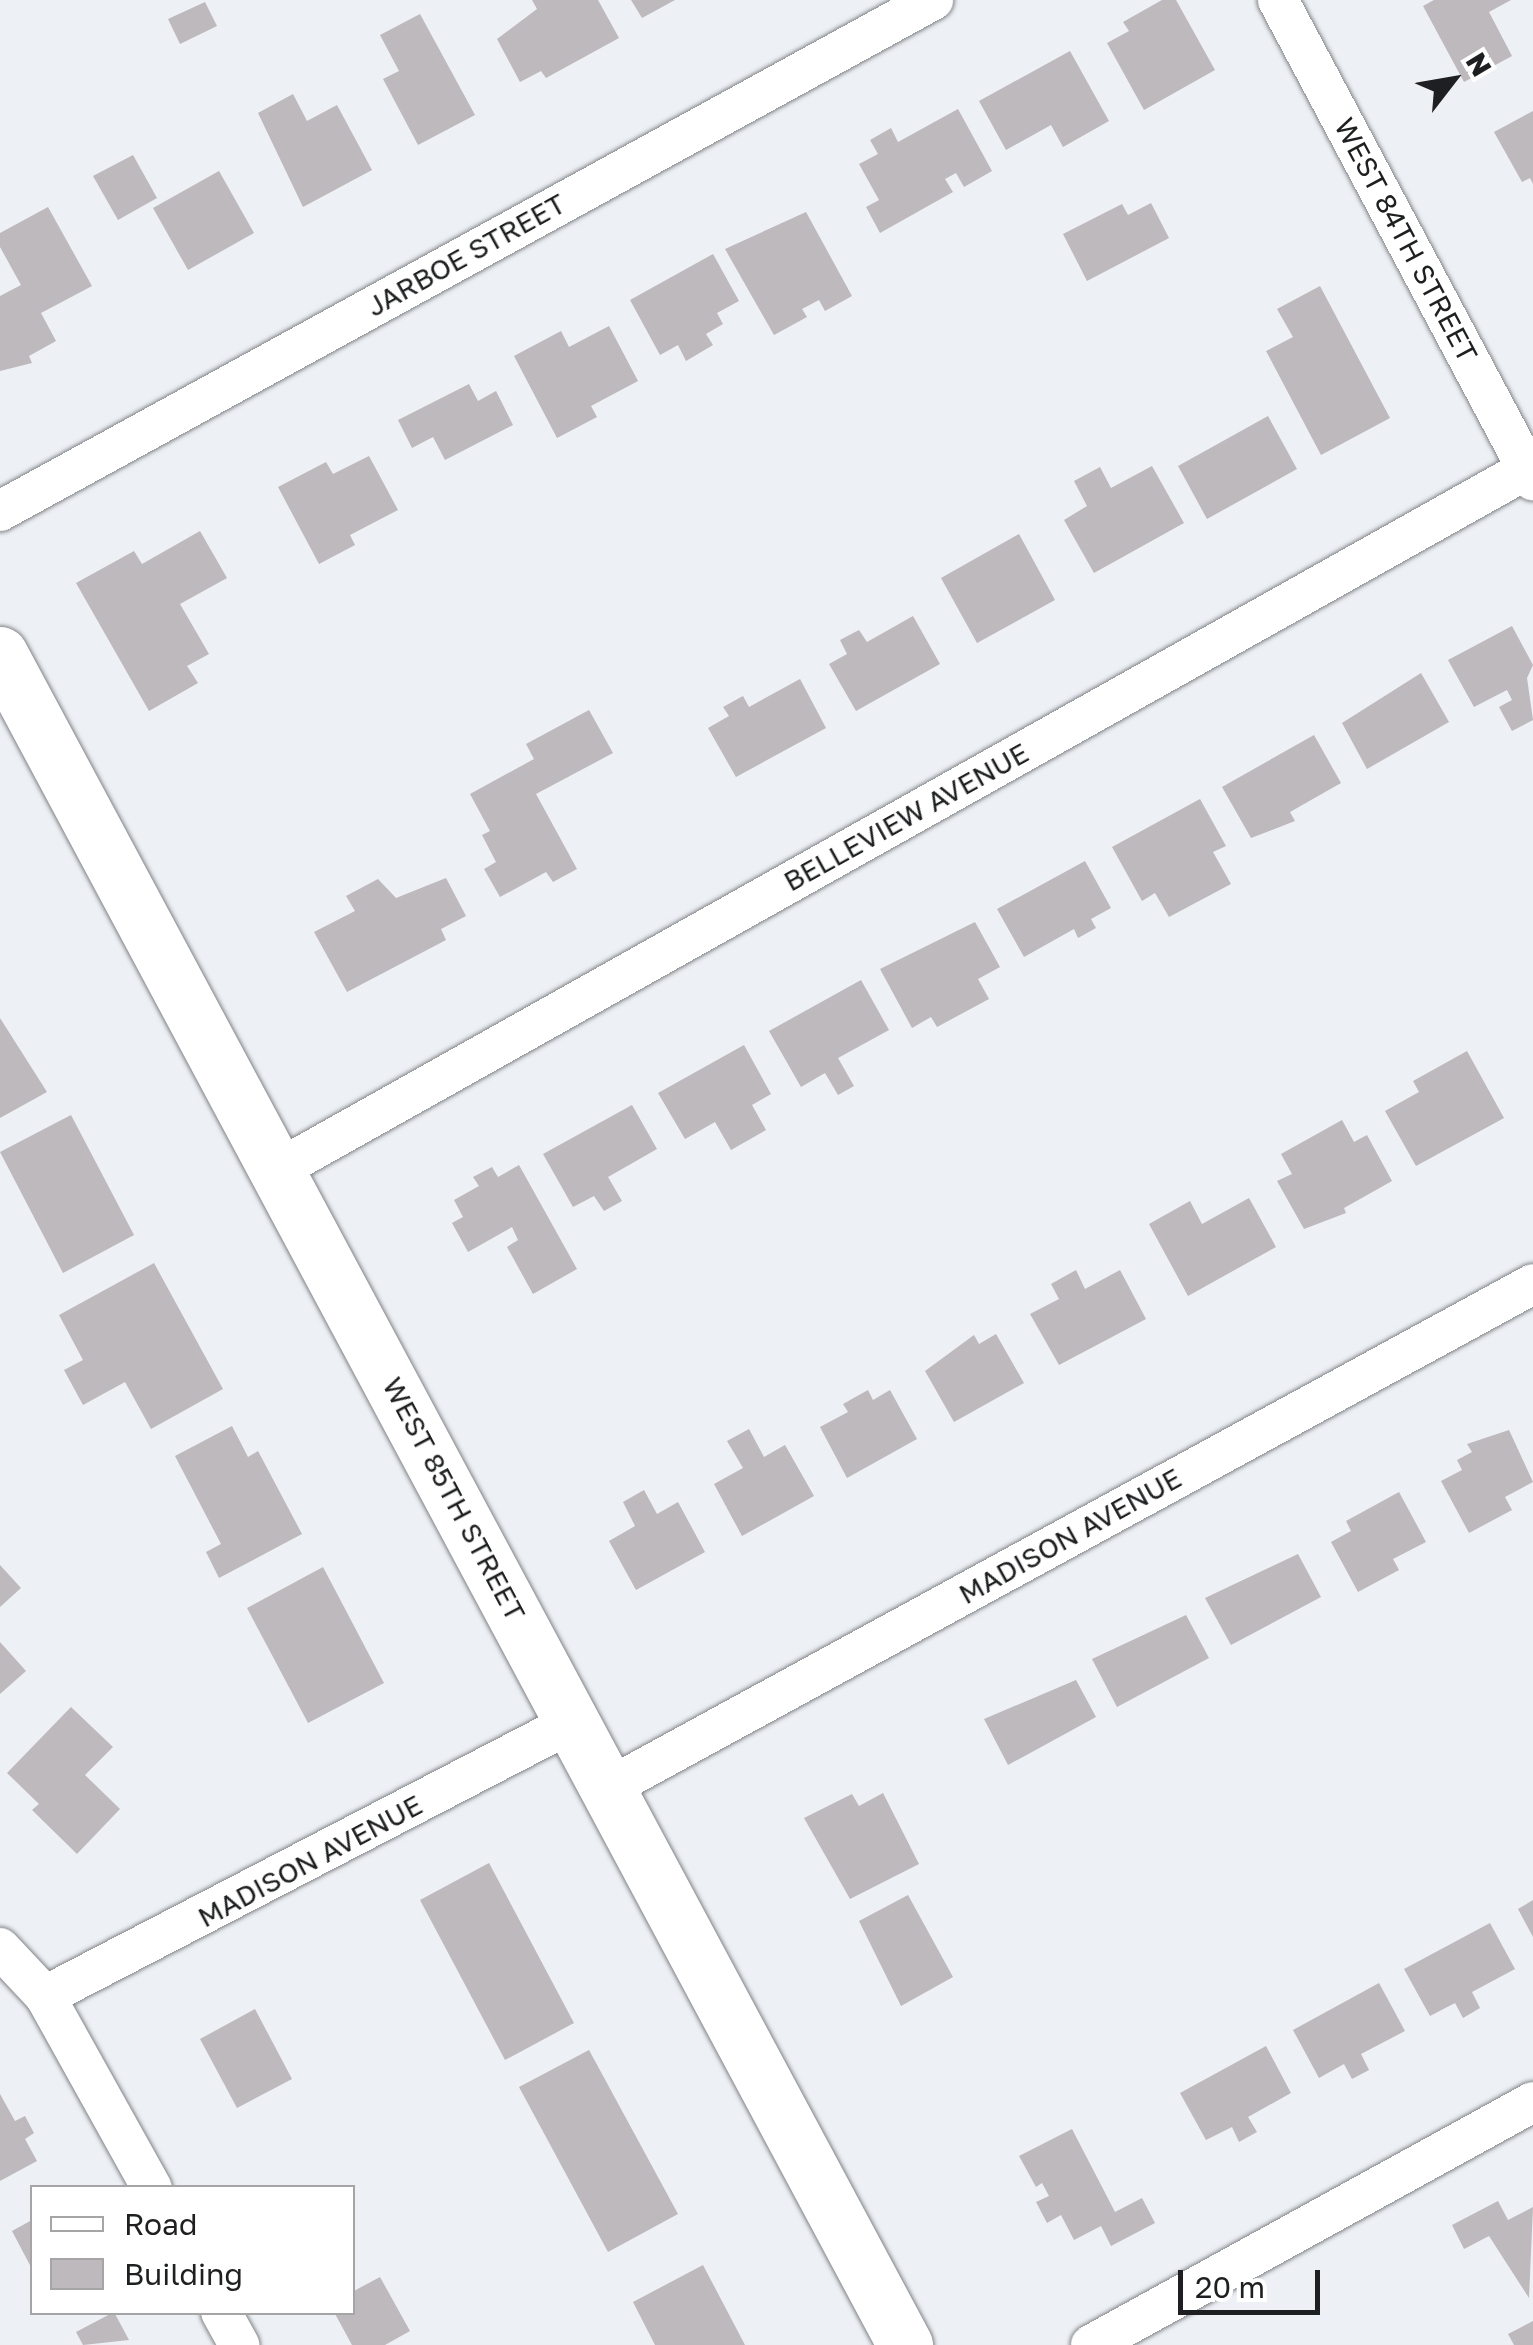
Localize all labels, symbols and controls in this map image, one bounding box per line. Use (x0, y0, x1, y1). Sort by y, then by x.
north arrow (1403, 30, 1503, 130)
text: N (1460, 47, 1499, 82)
street label: WEST 84TH STREET (1327, 112, 1485, 368)
street label: JARBOE STREET (361, 187, 571, 323)
street label: BELLEVIEW AVENUE (778, 736, 1034, 898)
street label: WEST 85TH STREET (376, 1372, 532, 1626)
street label: MADISON AVENUE (953, 1461, 1187, 1611)
street label: MADISON AVENUE (192, 1788, 428, 1934)
legend (30, 2185, 355, 2315)
text: Road (124, 2206, 198, 2242)
scale bar (1183, 2250, 1326, 2312)
text: Building (124, 2256, 243, 2292)
text: 20 m (1195, 2269, 1265, 2305)

